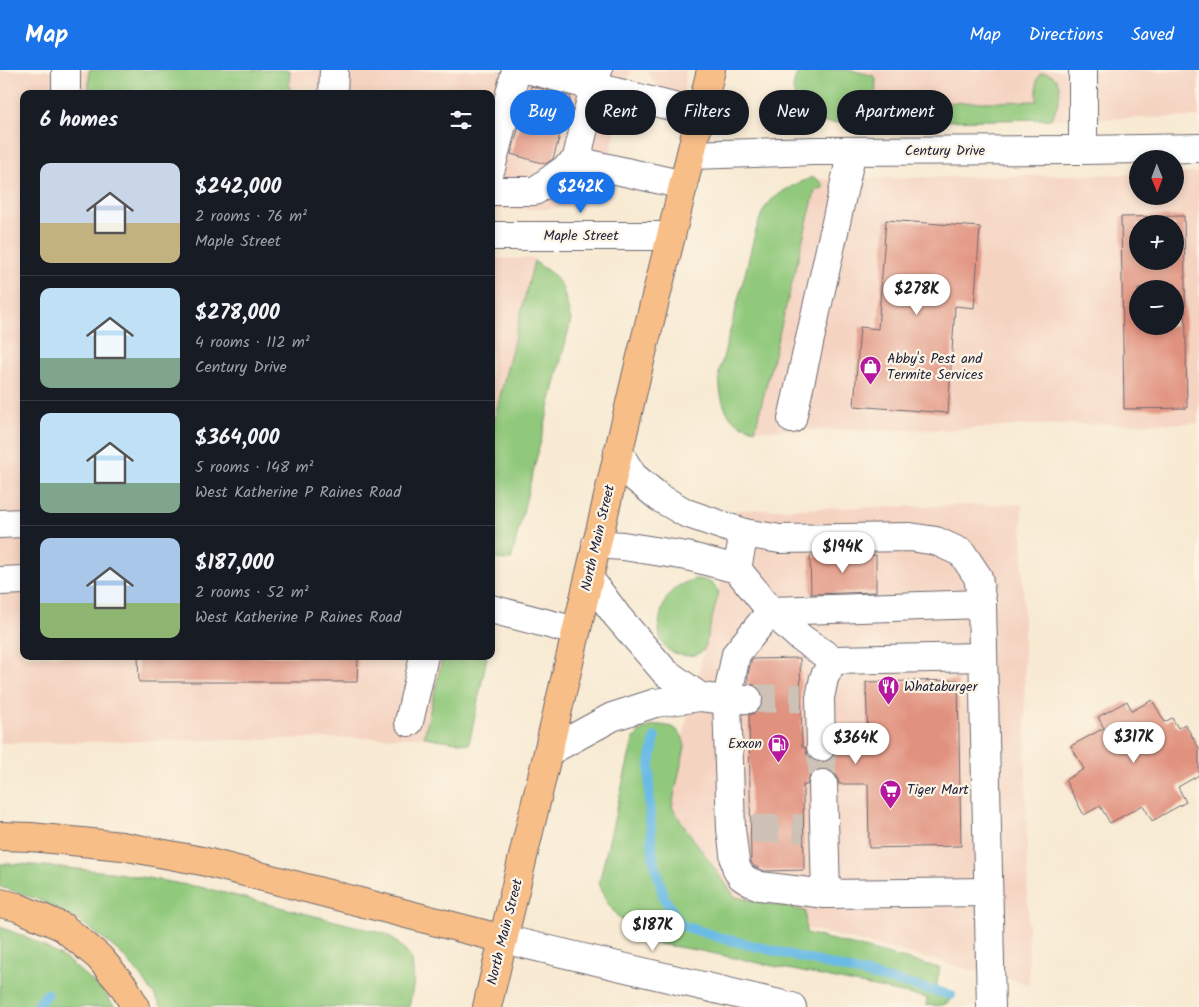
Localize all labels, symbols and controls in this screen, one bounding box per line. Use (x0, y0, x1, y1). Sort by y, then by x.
text: Map (25, 16, 68, 55)
text: Map (969, 21, 1001, 50)
text: Directions (1029, 21, 1103, 50)
text: Saved (1131, 21, 1174, 50)
chip: Buy (510, 90, 575, 135)
chip: Rent (585, 90, 656, 135)
chip: Filters (666, 90, 749, 135)
chip: New (759, 90, 827, 135)
chip: Apartment (837, 90, 953, 135)
text: 6 homes (40, 104, 118, 137)
icon: filters (447, 106, 475, 134)
street label: Century Drive (905, 140, 986, 162)
north arrow (1129, 150, 1184, 205)
map controls (1129, 150, 1184, 335)
text: $242,000 (195, 171, 281, 204)
pin: $242K (546, 172, 616, 214)
text: $242K (558, 175, 604, 200)
icon: home (80, 183, 140, 243)
text: 2 rooms · 76 m² (195, 204, 307, 229)
button: + (1129, 215, 1184, 270)
street label: Maple Street (543, 225, 619, 247)
text: Maple Street (195, 229, 281, 254)
pin: $278K (882, 274, 952, 316)
text: $278K (894, 277, 940, 302)
button: − (1129, 280, 1184, 335)
text: $278,000 (195, 297, 280, 330)
icon: home (80, 308, 140, 368)
text: 4 rooms · 112 m² (195, 330, 310, 355)
place label: Abby's Pest and Termite Services (887, 348, 983, 386)
text: Century Drive (195, 355, 287, 380)
shop icon: Abby's Pest and Termite Services (859, 355, 883, 386)
text: $364,000 (195, 422, 280, 455)
icon: home (80, 433, 140, 493)
text: 5 rooms · 148 m² (195, 455, 314, 480)
text: West Katherine P Raines Road (195, 480, 401, 505)
street label: North Main Street (575, 482, 621, 593)
pin: $194K (808, 532, 878, 574)
text: $194K (823, 535, 863, 560)
text: $187,000 (195, 547, 274, 580)
icon: home (80, 558, 140, 618)
text: 2 rooms · 52 m² (195, 580, 309, 605)
text: West Katherine P Raines Road (195, 605, 401, 630)
restaurant icon: Whataburger (876, 675, 900, 706)
place label: Whataburger (904, 676, 979, 698)
pin: $364K (821, 722, 891, 765)
pin: $317K (1099, 722, 1169, 764)
text: $317K (1114, 725, 1154, 750)
text: $364K (833, 726, 879, 751)
fuel station icon: Exxon (766, 732, 790, 763)
place label: Exxon (728, 733, 762, 755)
supermarket icon: Tiger Mart (879, 778, 903, 809)
place label: Tiger Mart (907, 779, 969, 801)
street label: North Main Street (481, 876, 529, 987)
pin: $187K (618, 910, 688, 952)
text: $187K (633, 913, 673, 938)

